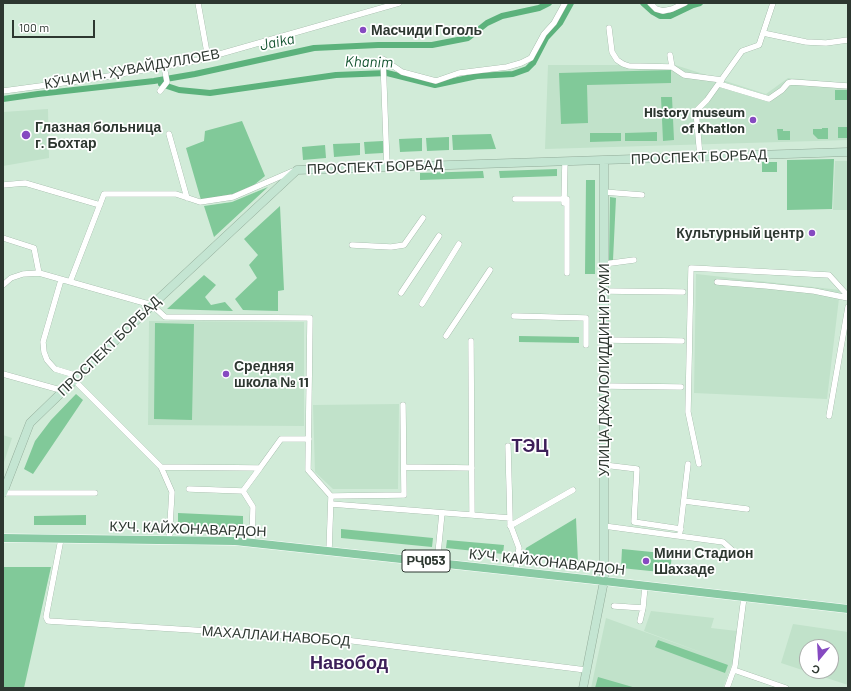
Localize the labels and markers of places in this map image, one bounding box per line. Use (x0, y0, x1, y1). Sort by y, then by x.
place label: Масчиди Гоголь (371, 22, 482, 38)
marker: Масчиди Гоголь (358, 25, 368, 35)
place label: History museum of Khatlon (644, 104, 745, 136)
marker: History museum of Khatlon (748, 115, 758, 125)
place label: Глазная больница г. Бохтар (35, 119, 161, 152)
marker: Глазная больница г. Бохтар (20, 129, 32, 141)
place label: Культурный центр (676, 225, 804, 241)
marker: Культурный центр (807, 228, 817, 238)
place label: Средняя школа № 11 (234, 358, 309, 390)
marker: Средняя школа № 11 (221, 369, 231, 379)
place label: Мини Стадион Шахзаде (654, 545, 753, 578)
marker: Мини Стадион Шахзаде (641, 556, 651, 566)

